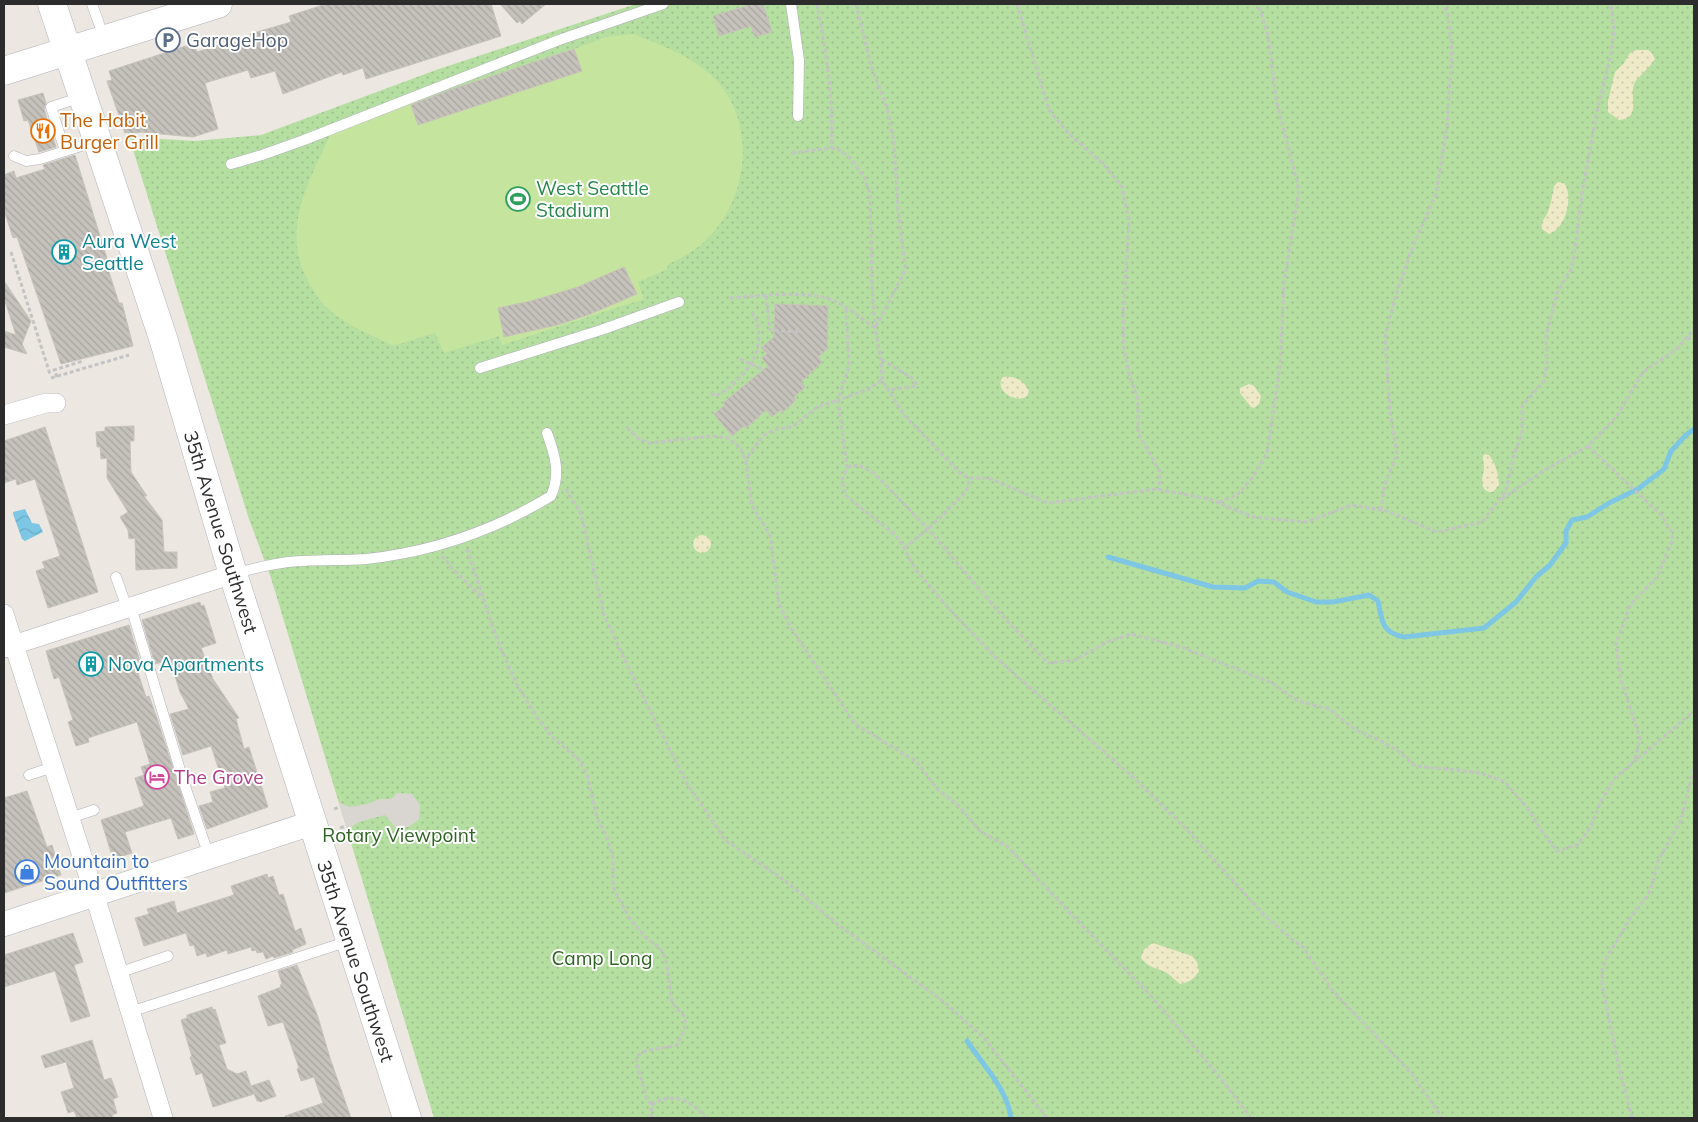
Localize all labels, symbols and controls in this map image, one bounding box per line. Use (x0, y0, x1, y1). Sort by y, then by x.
parking icon: GarageHop (155, 27, 181, 53)
place label: GarageHop (186, 28, 288, 52)
place label: The Habit Burger Grill (60, 108, 159, 154)
restaurant icon: The Habit Burger Grill (30, 118, 56, 144)
place label: West Seattle Stadium (536, 176, 649, 222)
sports icon: West Seattle Stadium (505, 186, 531, 212)
place label: Aura West Seattle (82, 229, 177, 275)
building icon: Aura West Seattle (51, 239, 77, 265)
street label: 35th Avenue Southwest (179, 428, 263, 637)
building icon: Nova Apartments (78, 651, 104, 677)
place label: Nova Apartments (108, 652, 264, 676)
hotel icon: The Grove (144, 764, 170, 790)
place label: The Grove (174, 765, 264, 789)
park label: Rotary Viewpoint (322, 823, 476, 847)
place label: Mountain to Sound Outfitters (44, 849, 188, 895)
street label: 35th Avenue Southwest (312, 857, 400, 1065)
shop icon: Mountain to Sound Outfitters (14, 859, 40, 885)
park label: Camp Long (552, 946, 652, 970)

